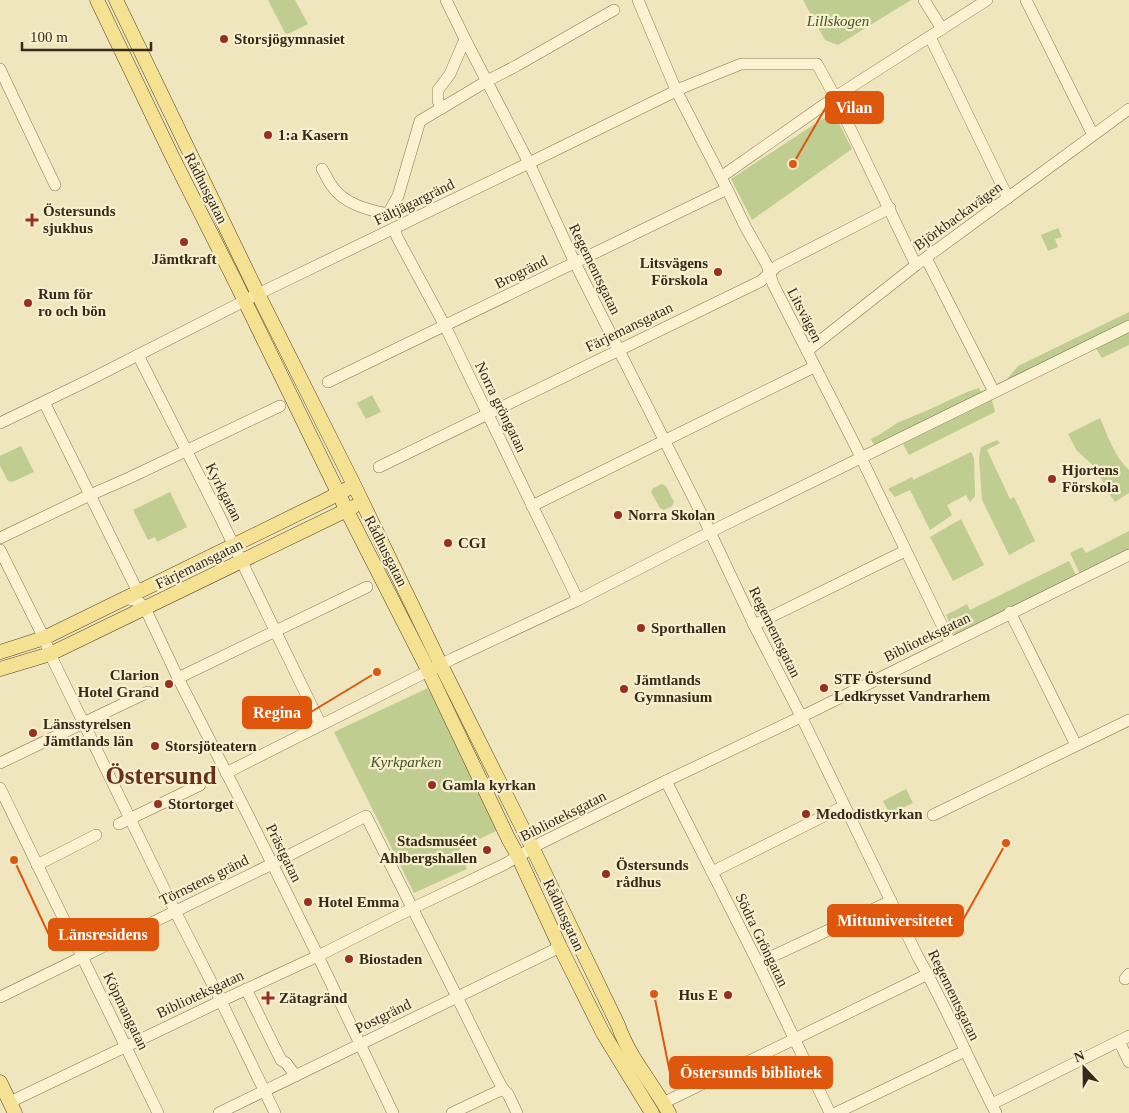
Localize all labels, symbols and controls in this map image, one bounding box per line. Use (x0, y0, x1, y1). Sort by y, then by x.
park label: Lillskogen (806, 13, 869, 29)
scale bar (22, 20, 151, 52)
text: 100 m (30, 29, 68, 45)
place label: Storsjögymnasiet (234, 31, 345, 47)
marker: Storsjögymnasiet (218, 33, 230, 45)
callout: Vilan (826, 92, 883, 123)
text: Vilan (836, 99, 872, 116)
place label: 1:a Kasern (278, 127, 349, 143)
marker: 1:a Kasern (262, 129, 274, 141)
street label: Rådhusgatan (181, 150, 231, 227)
street label: Fältjägargränd (371, 175, 457, 228)
street label: Björkbackavägen (911, 178, 1006, 253)
place label: Östersunds sjukhus (43, 203, 116, 236)
marker: Östersunds sjukhus (25, 213, 39, 227)
street label: Regementsgatan (566, 221, 624, 318)
marker: Jämtkraft (178, 236, 190, 248)
place label: Jämtkraft (152, 251, 216, 267)
street label: Brogränd (492, 252, 550, 292)
place label: Litsvägens Förskola (640, 255, 708, 288)
marker: Litsvägens Förskola (712, 266, 724, 278)
street label: Litsvägen (784, 285, 826, 345)
place label: Rum för ro och bön (38, 286, 107, 319)
marker: Rum för ro och bön (22, 297, 34, 309)
street label: Färjemansgatan (583, 299, 676, 355)
street label: Norra gröngatan (472, 359, 530, 455)
street label: Kyrkgatan (203, 460, 246, 524)
place label: Hjortens Förskola (1062, 462, 1119, 495)
marker: Hjortens Förskola (1046, 473, 1058, 485)
place label: Norra Skolan (628, 507, 716, 523)
marker: Norra Skolan (612, 509, 624, 521)
street label: Rådhusgatan (361, 513, 411, 590)
place label: CGI (458, 535, 487, 551)
street label: Färjemansgatan (153, 536, 246, 592)
marker: CGI (442, 537, 454, 549)
street label: Regementsgatan (746, 584, 804, 681)
street label: Biblioteksgatan (881, 609, 973, 665)
place label: Sporthallen (651, 620, 727, 636)
marker: Sporthallen (635, 622, 647, 634)
place label: Clarion Hotel Grand (78, 667, 160, 700)
place label: STF Östersund Ledkrysset Vandrarhem (834, 671, 991, 704)
place label: Jämtlands Gymnasium (634, 672, 713, 705)
marker: Clarion Hotel Grand (163, 678, 175, 690)
marker: STF Östersund Ledkrysset Vandrarhem (818, 682, 830, 694)
marker: Jämtlands Gymnasium (618, 683, 630, 695)
callout: Regina (243, 697, 311, 728)
text: Regina (253, 704, 301, 722)
place label: Länsstyrelsen Jämtlands län (43, 716, 134, 749)
marker: Länsstyrelsen Jämtlands län (27, 727, 39, 739)
place label: Storsjöteatern (165, 738, 257, 754)
marker: Storsjöteatern (149, 740, 161, 752)
park label: Kyrkparken (370, 754, 441, 770)
district label: Östersund (105, 762, 217, 789)
place label: Gamla kyrkan (442, 777, 536, 793)
marker: Gamla kyrkan (426, 779, 438, 791)
street label: Biblioteksgatan (517, 787, 609, 845)
place label: Stortorget (168, 796, 234, 812)
marker: Stortorget (152, 798, 164, 810)
place label: Medodistkyrkan (816, 806, 923, 822)
marker: Medodistkyrkan (800, 808, 812, 820)
street label: Prästgatan (263, 821, 305, 885)
place label: Stadsmuséet Ahlbergshallen (379, 833, 478, 866)
marker: Stadsmuséet Ahlbergshallen (481, 844, 493, 856)
street label: Törnstens gränd (157, 851, 252, 908)
place label: Östersunds rådhus (616, 857, 689, 890)
marker: Östersunds rådhus (600, 868, 612, 880)
street label: Rådhusgatan (540, 877, 588, 954)
street label: Södra Gröngatan (732, 891, 792, 990)
place label: Hotel Emma (318, 894, 400, 910)
marker: Hotel Emma (302, 896, 314, 908)
callout: Mittuniversitetet (828, 905, 963, 936)
text: Mittuniversitetet (837, 912, 953, 929)
callout: Länsresidens (49, 919, 158, 950)
text: Länsresidens (58, 926, 148, 943)
street label: Regementsgatan (925, 947, 983, 1044)
place label: Biostaden (359, 951, 423, 967)
marker: Biostaden (343, 953, 355, 965)
street label: Biblioteksgatan (154, 967, 246, 1021)
street label: Köpmangatan (100, 970, 152, 1053)
place label: Hus E (678, 987, 718, 1003)
marker: Hus E (722, 989, 734, 1001)
place label: Zätagränd (279, 990, 348, 1006)
marker: Zätagränd (261, 991, 275, 1005)
street label: Postgränd (353, 995, 414, 1036)
north arrow (1059, 1043, 1109, 1093)
text: N (1072, 1048, 1087, 1065)
callout: Östersunds bibliotek (670, 1057, 832, 1088)
text: Östersunds bibliotek (680, 1064, 822, 1081)

